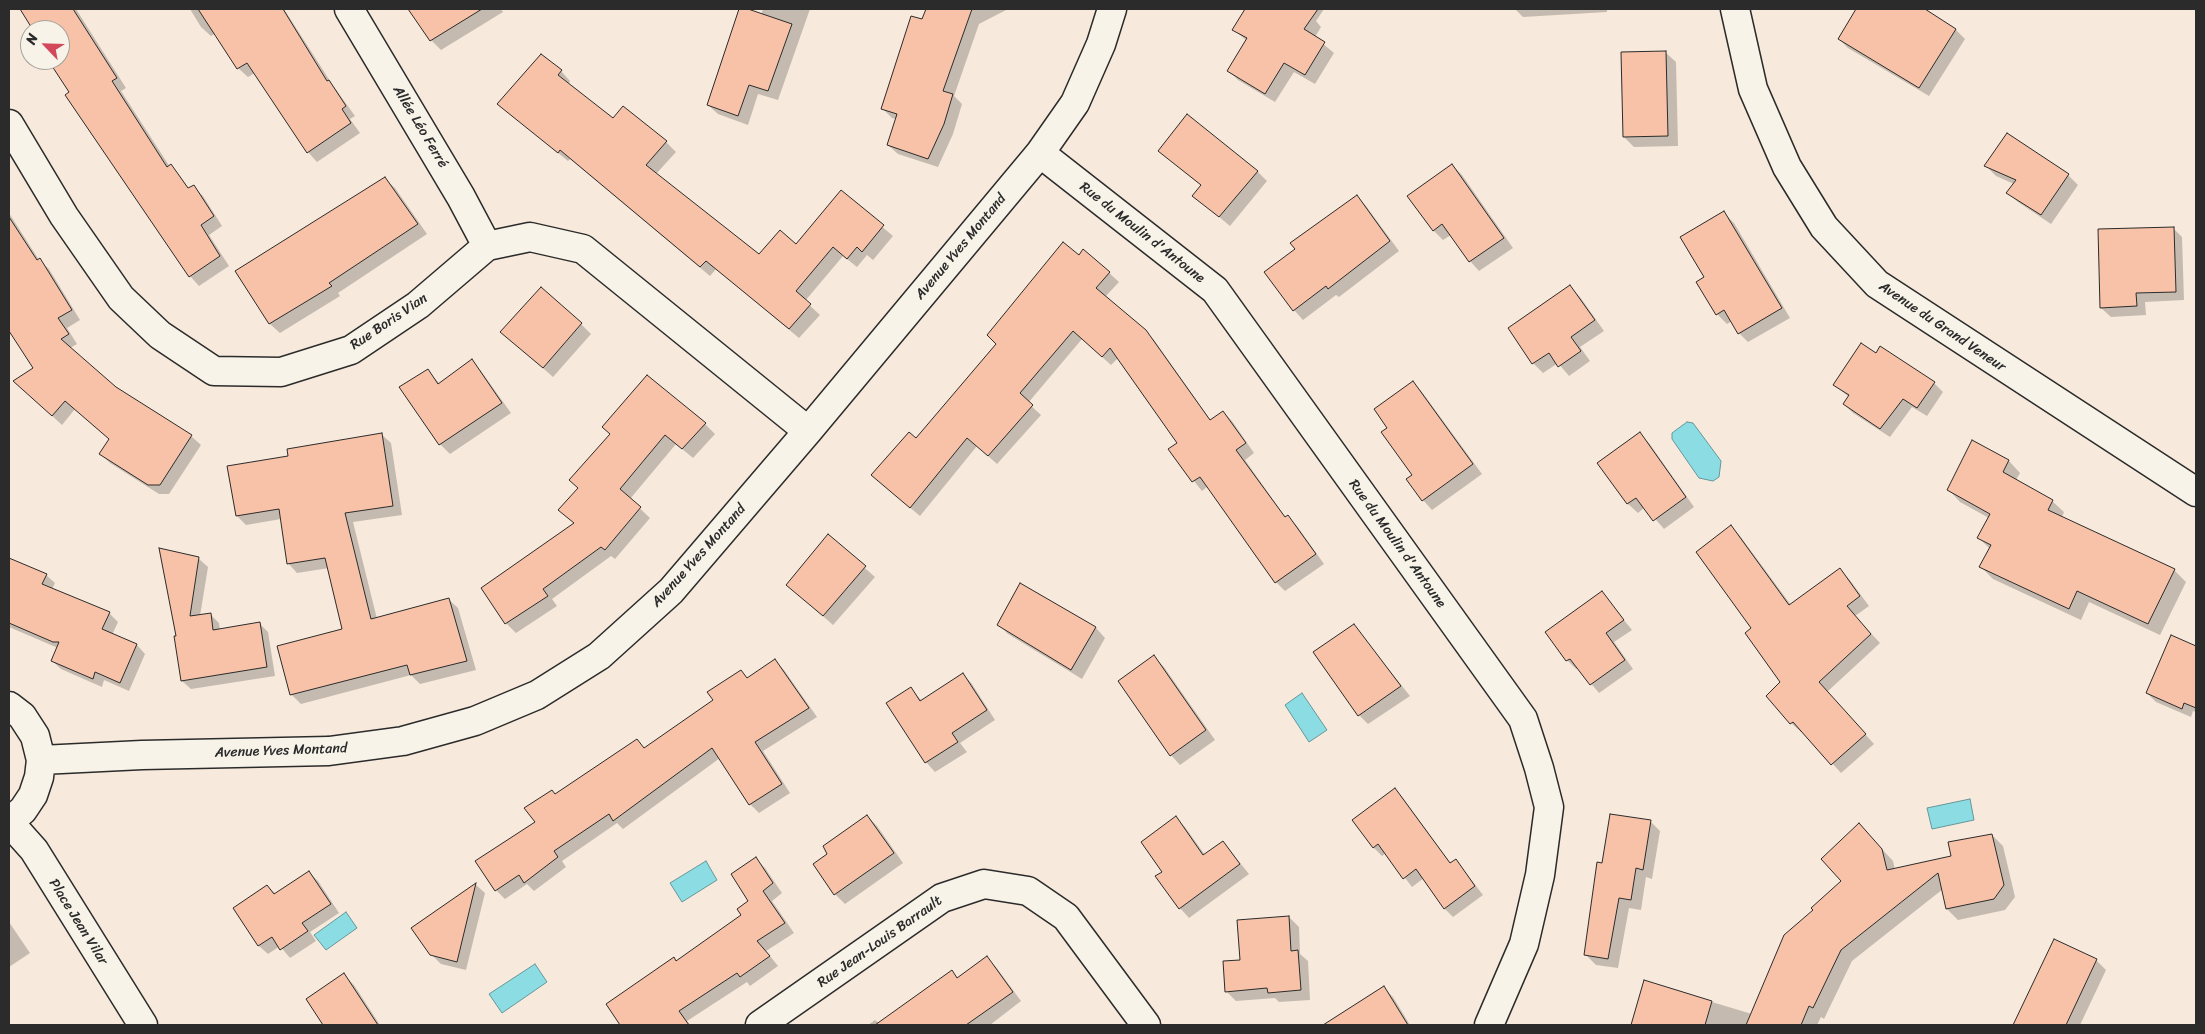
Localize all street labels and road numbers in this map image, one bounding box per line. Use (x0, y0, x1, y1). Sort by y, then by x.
street label: Allée Léo Ferré (389, 83, 451, 171)
street label: Rue du Moulin d'Antoune (1076, 179, 1208, 287)
street label: Avenue Yves Montand (912, 191, 1010, 303)
street label: Avenue du Grand Veneur (1875, 278, 2009, 376)
street label: Rue Boris Vian (347, 290, 431, 354)
street label: Rue du Moulin d'Antoune (1345, 477, 1449, 611)
street label: Avenue Yves Montand (648, 501, 750, 611)
street label: Avenue Yves Montand (214, 740, 348, 762)
street label: Place Jean Vilar (45, 876, 111, 968)
street label: Rue Jean-Louis Barrault (814, 893, 946, 991)

